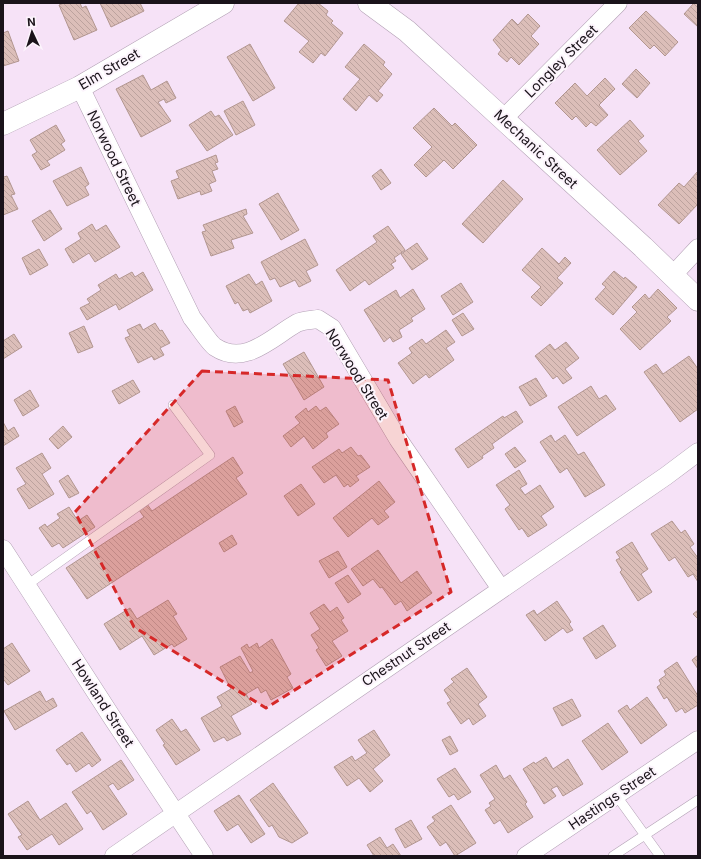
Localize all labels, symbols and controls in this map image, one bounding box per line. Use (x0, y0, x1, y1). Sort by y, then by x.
north arrow (12, 12, 52, 52)
text: N (27, 15, 36, 29)
street label: Longley Street (521, 20, 601, 101)
street label: Elm Street (75, 44, 143, 93)
street label: Mechanic Street (491, 106, 582, 192)
street label: Norwood Street (84, 107, 145, 209)
street label: Norwood Street (323, 325, 392, 423)
street label: Chestnut Street (358, 617, 454, 689)
street label: Howland Street (69, 656, 138, 750)
street label: Hastings Street (565, 762, 659, 833)

